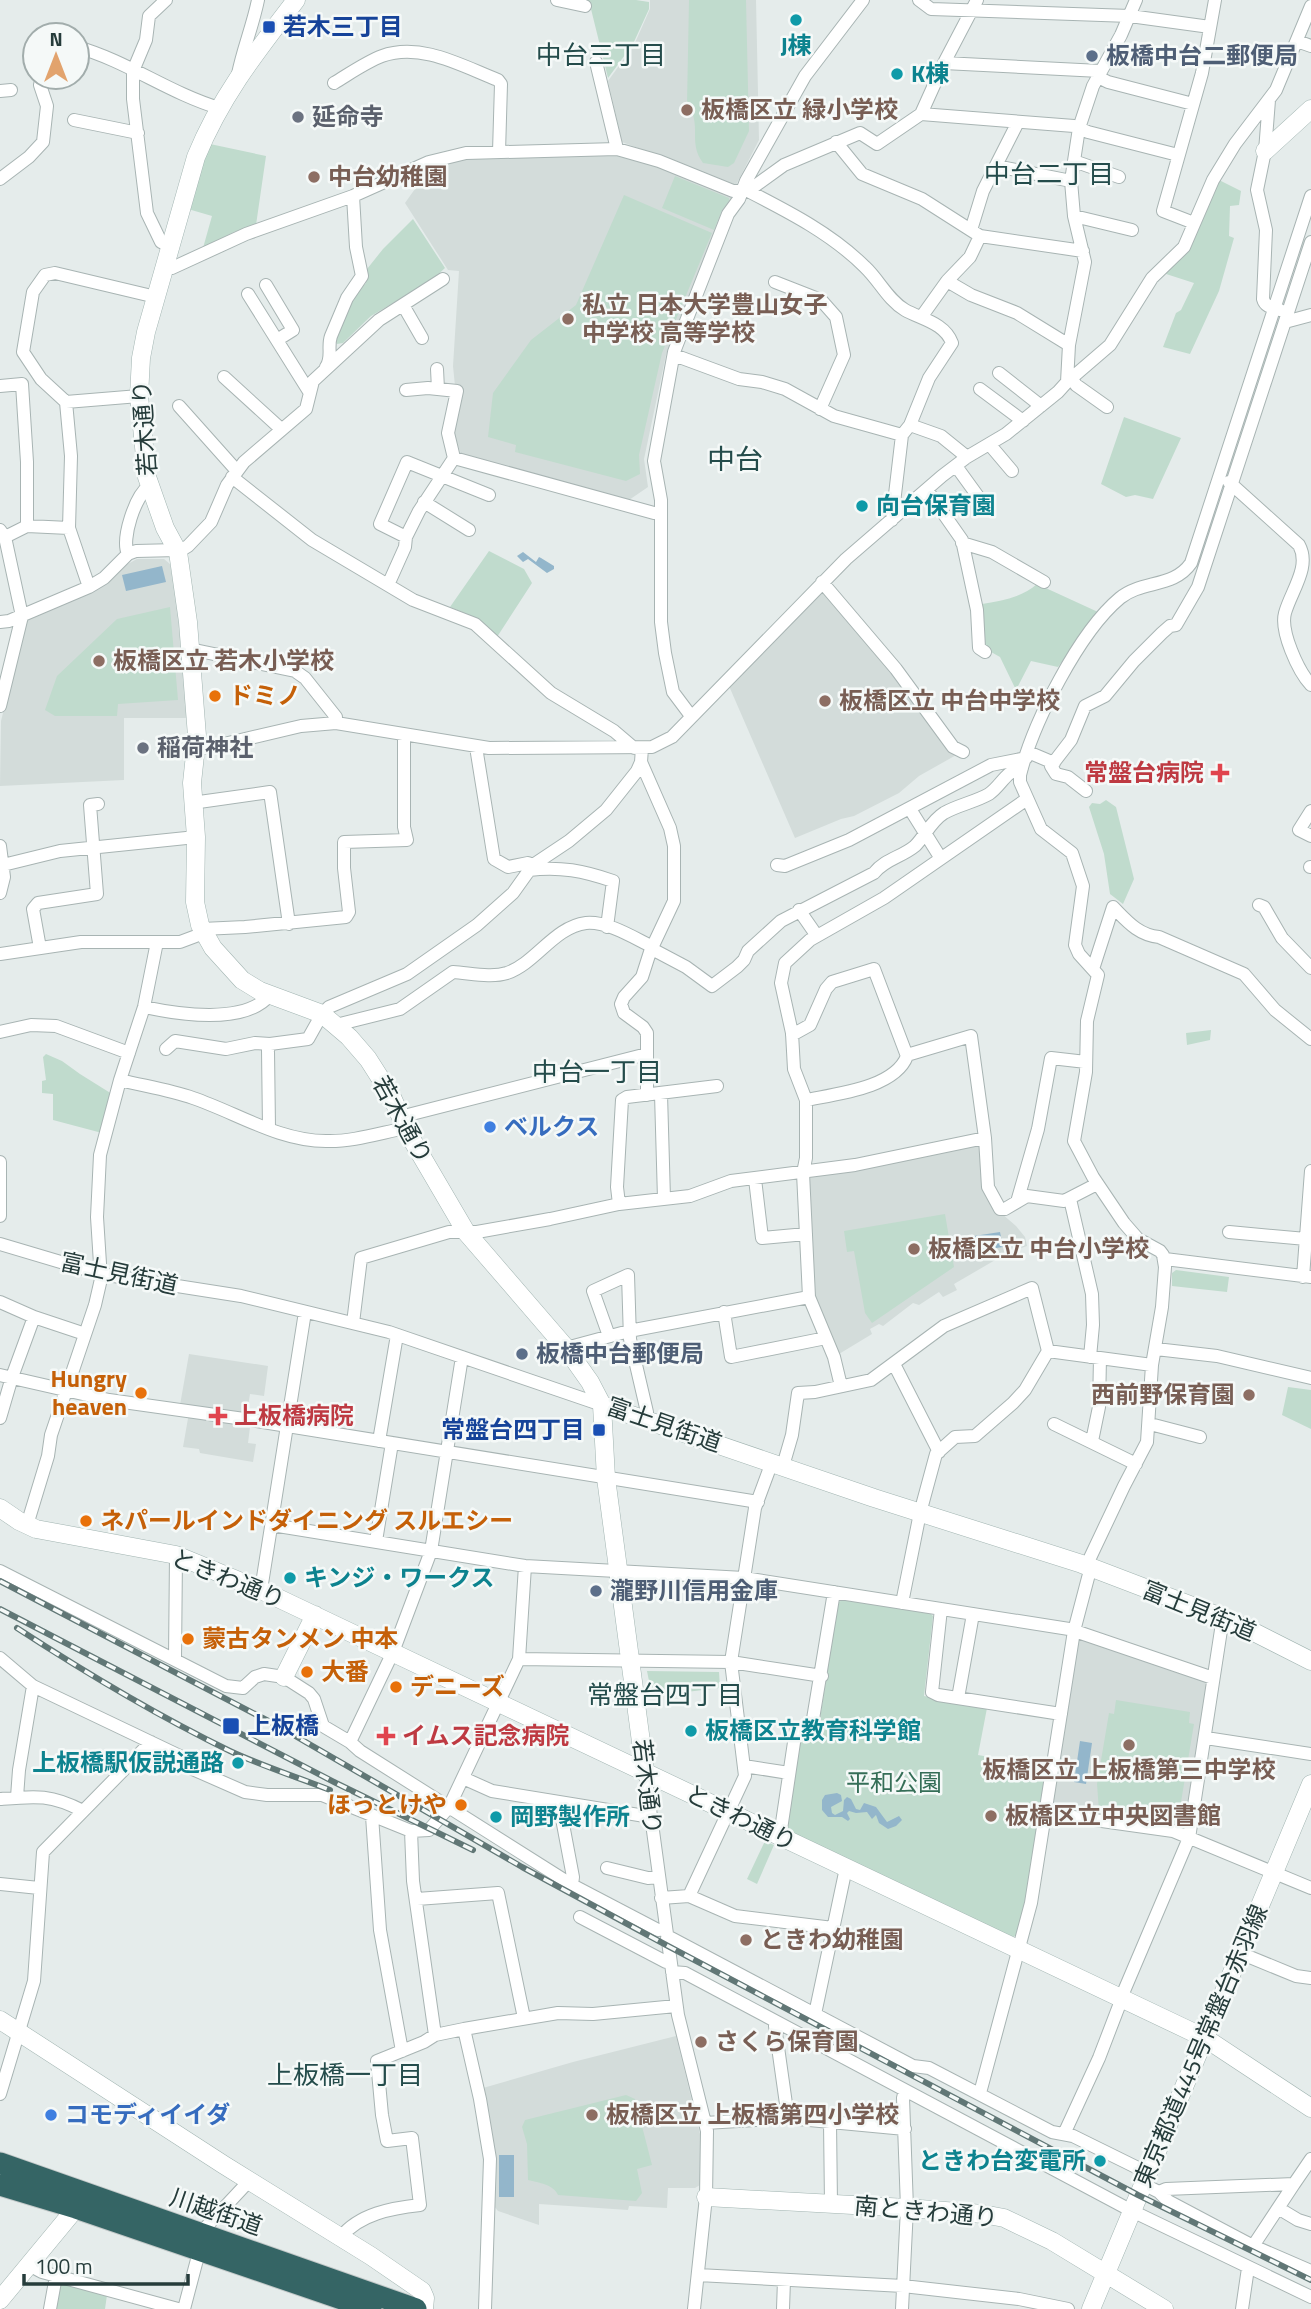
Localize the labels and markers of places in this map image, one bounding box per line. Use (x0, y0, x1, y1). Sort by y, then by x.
place label: 若木三丁目 (283, 8, 403, 44)
marker: J棟 (788, 12, 804, 28)
marker: 若木三丁目 (261, 19, 277, 35)
place label: J棟 (780, 27, 812, 63)
place label: 板橋中台二郵便局 (1106, 37, 1298, 73)
marker: 板橋中台二郵便局 (1084, 48, 1100, 64)
place label: K棟 (911, 55, 949, 91)
marker: K棟 (889, 66, 905, 82)
place label: 板橋区立 緑小学校 (701, 91, 898, 127)
place label: 延命寺 (312, 98, 384, 134)
marker: 板橋区立 緑小学校 (679, 102, 695, 118)
marker: 延命寺 (290, 109, 306, 125)
place label: 中台幼稚園 (328, 158, 448, 194)
marker: 中台幼稚園 (306, 169, 322, 185)
place label: 私立 日本大学豊山女子 中学校 高等学校 (582, 286, 827, 350)
marker: 私立 日本大学豊山女子 中学校 高等学校 (560, 311, 576, 327)
place label: 向台保育園 (876, 487, 996, 523)
marker: 向台保育園 (854, 498, 870, 514)
place label: 板橋区立 若木小学校 (113, 642, 334, 678)
marker: 板橋区立 若木小学校 (91, 653, 107, 669)
place label: ドミノ (229, 677, 301, 713)
place label: 板橋区立 中台中学校 (839, 682, 1060, 718)
marker: ドミノ (207, 688, 223, 704)
marker: 板橋区立 中台中学校 (817, 693, 833, 709)
place label: 稲荷神社 (157, 729, 253, 765)
marker: 稲荷神社 (135, 740, 151, 756)
place label: 常盤台病院 (1084, 754, 1204, 790)
marker: 常盤台病院 (1210, 763, 1230, 783)
place label: ベルクス (504, 1108, 599, 1144)
marker: ベルクス (482, 1119, 498, 1135)
place label: 板橋区立 中台小学校 (928, 1230, 1149, 1266)
marker: 板橋区立 中台小学校 (906, 1241, 922, 1257)
place label: 板橋中台郵便局 (536, 1335, 704, 1371)
marker: 板橋中台郵便局 (514, 1346, 530, 1362)
place label: Hungry heaven (50, 1360, 127, 1424)
place label: 西前野保育園 (1091, 1376, 1235, 1412)
marker: Hungry heaven (133, 1385, 149, 1401)
marker: 西前野保育園 (1241, 1387, 1257, 1403)
place label: 上板橋病院 (234, 1397, 354, 1433)
marker: 上板橋病院 (208, 1406, 228, 1426)
place label: 常盤台四丁目 (441, 1411, 585, 1447)
marker: 常盤台四丁目 (591, 1422, 607, 1438)
place label: ネパールインドダイニング スルエシー (100, 1502, 513, 1538)
marker: ネパールインドダイニング スルエシー (78, 1513, 94, 1529)
place label: キンジ・ワークス (304, 1559, 495, 1595)
marker: キンジ・ワークス (282, 1570, 298, 1586)
place label: 瀧野川信用金庫 (610, 1572, 778, 1608)
marker: 瀧野川信用金庫 (588, 1583, 604, 1599)
place label: 蒙古タンメン 中本 (202, 1620, 399, 1656)
marker: 蒙古タンメン 中本 (180, 1631, 196, 1647)
place label: 大番 (321, 1653, 369, 1689)
marker: 大番 (299, 1664, 315, 1680)
place label: デニーズ (410, 1668, 505, 1704)
marker: デニーズ (388, 1679, 404, 1695)
place label: 上板橋 (247, 1707, 319, 1743)
place label: 板橋区立教育科学館 (705, 1712, 921, 1748)
marker: 上板橋 (221, 1716, 241, 1736)
place label: イムス記念病院 (402, 1717, 570, 1753)
marker: 板橋区立教育科学館 (683, 1723, 699, 1739)
marker: イムス記念病院 (376, 1726, 396, 1746)
marker: 板橋区立 上板橋第三中学校 (1121, 1737, 1137, 1753)
place label: 上板橋駅仮説通路 (32, 1744, 224, 1780)
place label: 板橋区立 上板橋第三中学校 (982, 1751, 1276, 1787)
marker: 上板橋駅仮説通路 (230, 1755, 246, 1771)
place label: ほっとけや (327, 1786, 447, 1822)
marker: ほっとけや (453, 1797, 469, 1813)
place label: 板橋区立中央図書館 (1005, 1797, 1221, 1833)
place label: 岡野製作所 (510, 1798, 630, 1834)
marker: 板橋区立中央図書館 (983, 1808, 999, 1824)
marker: 岡野製作所 (488, 1809, 504, 1825)
place label: ときわ幼稚園 (760, 1921, 904, 1957)
marker: ときわ幼稚園 (738, 1932, 754, 1948)
place label: さくら保育園 (715, 2023, 859, 2059)
marker: さくら保育園 (693, 2034, 709, 2050)
place label: コモディイイダ (65, 2096, 230, 2132)
place label: 板橋区立 上板橋第四小学校 (606, 2096, 899, 2132)
marker: コモディイイダ (43, 2107, 59, 2123)
marker: 板橋区立 上板橋第四小学校 (584, 2107, 600, 2123)
place label: ときわ台変電所 (918, 2142, 1086, 2178)
marker: ときわ台変電所 (1092, 2153, 1108, 2169)

